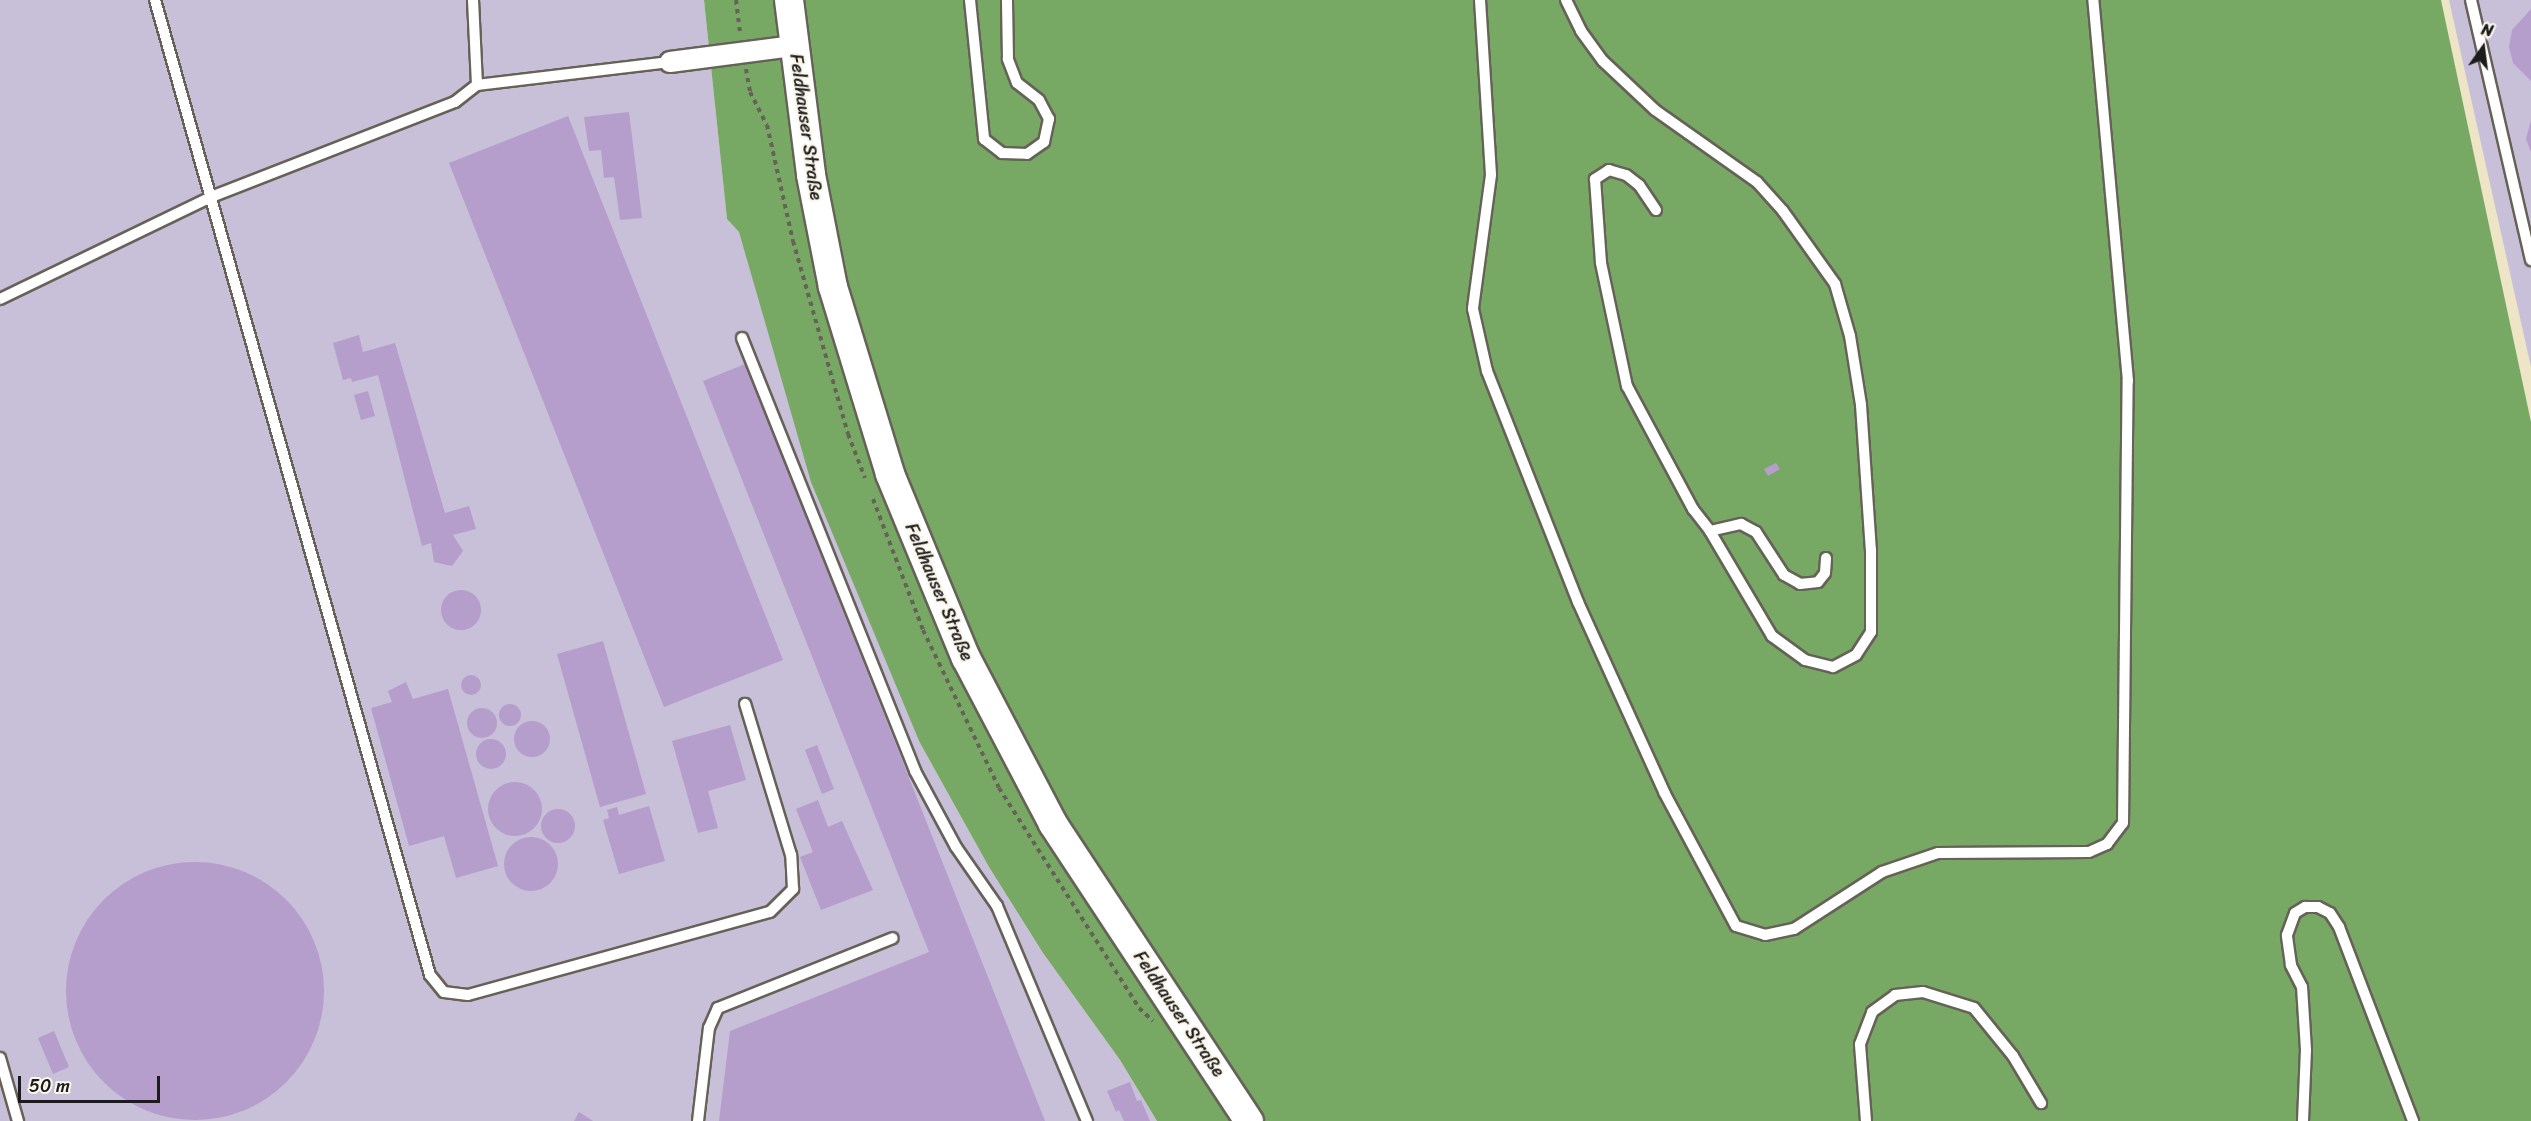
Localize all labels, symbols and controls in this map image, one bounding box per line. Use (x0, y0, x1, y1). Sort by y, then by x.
text: N (2479, 15, 2496, 45)
north arrow (2453, 18, 2513, 78)
street label: Feldhauser Straße (785, 52, 827, 202)
street label: Feldhauser Straße (900, 519, 978, 665)
street label: Feldhauser Straße (1128, 946, 1230, 1082)
scale bar (21, 1064, 164, 1102)
text: 50 m (29, 1070, 70, 1102)

